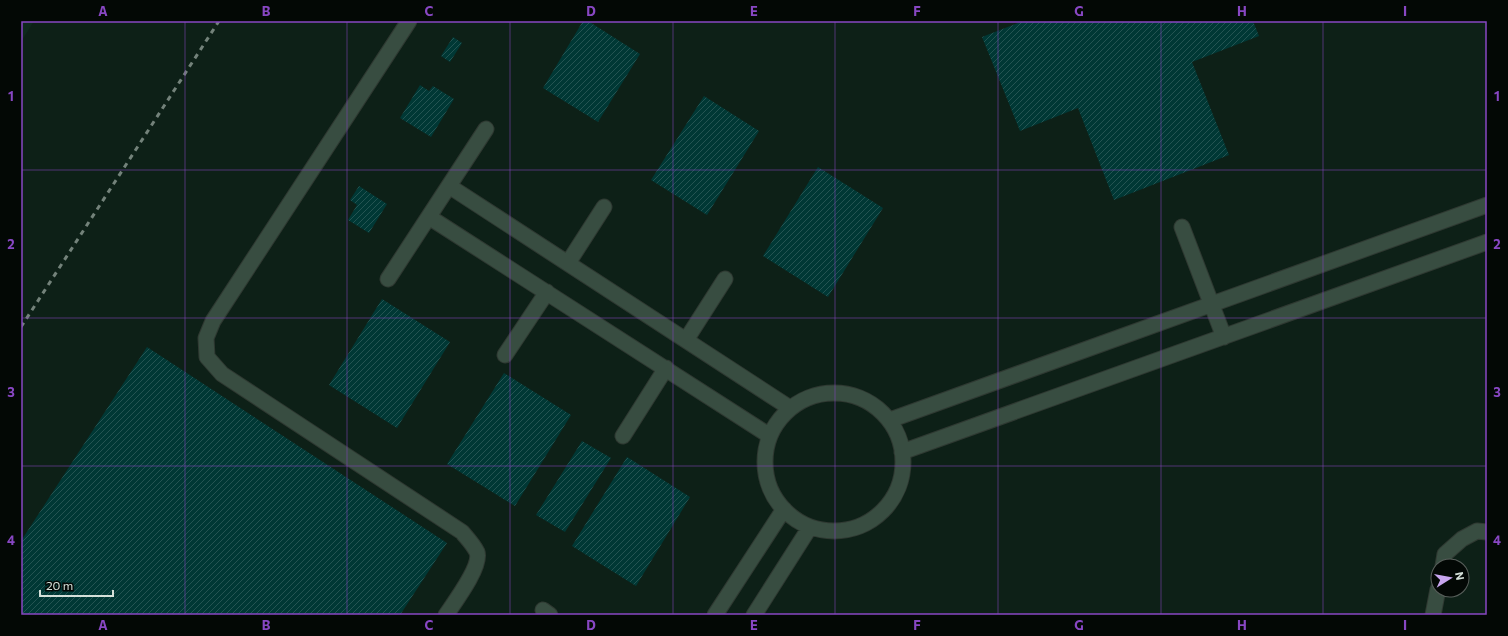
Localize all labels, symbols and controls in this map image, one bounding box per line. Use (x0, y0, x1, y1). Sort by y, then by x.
text: A (98, 3, 108, 19)
text: B (262, 3, 271, 19)
text: C (425, 3, 434, 19)
text: D (586, 3, 596, 19)
text: E (750, 3, 758, 19)
text: F (913, 3, 921, 19)
text: G (1074, 3, 1084, 19)
text: H (1237, 3, 1247, 19)
text: I (1403, 3, 1407, 19)
text: 1 (8, 88, 14, 104)
text: 1 (1494, 88, 1500, 104)
text: 2 (7, 236, 15, 252)
text: 2 (1493, 236, 1501, 252)
text: 3 (7, 384, 15, 400)
text: 3 (1493, 384, 1501, 400)
text: 4 (7, 532, 15, 548)
text: 4 (1493, 532, 1501, 548)
north arrow (1430, 558, 1470, 598)
text: N (1453, 571, 1467, 581)
scale bar (40, 572, 113, 598)
text: 20 m (46, 578, 73, 592)
text: A (98, 617, 108, 633)
text: B (262, 617, 271, 633)
text: C (425, 617, 434, 633)
text: D (586, 617, 596, 633)
text: E (750, 617, 758, 633)
text: F (913, 617, 921, 633)
text: G (1074, 617, 1084, 633)
text: H (1237, 617, 1247, 633)
text: I (1403, 617, 1407, 633)

